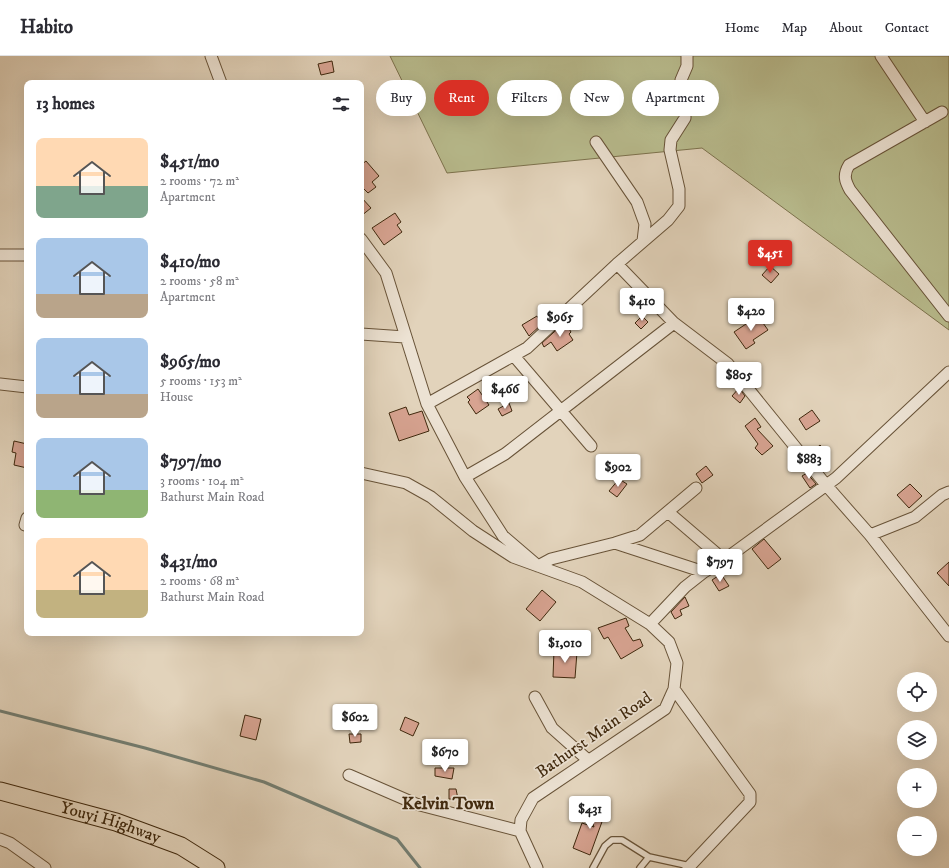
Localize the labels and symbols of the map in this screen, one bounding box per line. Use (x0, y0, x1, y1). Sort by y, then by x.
pin: $451 (746, 240, 794, 274)
pin: $410 (618, 288, 666, 322)
pin: $420 (727, 298, 775, 332)
pin: $965 (536, 304, 584, 338)
pin: $805 (715, 362, 763, 396)
pin: $466 (481, 376, 529, 410)
pin: $883 (785, 446, 833, 480)
pin: $902 (594, 454, 642, 488)
pin: $797 (696, 549, 744, 583)
pin: $1,010 (532, 630, 598, 664)
street label: Bathurst Main Road (532, 687, 657, 783)
pin: $602 (331, 704, 379, 738)
pin: $670 (421, 739, 469, 773)
district label: Kelvin Town (402, 793, 495, 815)
pin: $431 (566, 796, 614, 830)
street label: Youyi Highway (58, 797, 165, 849)

